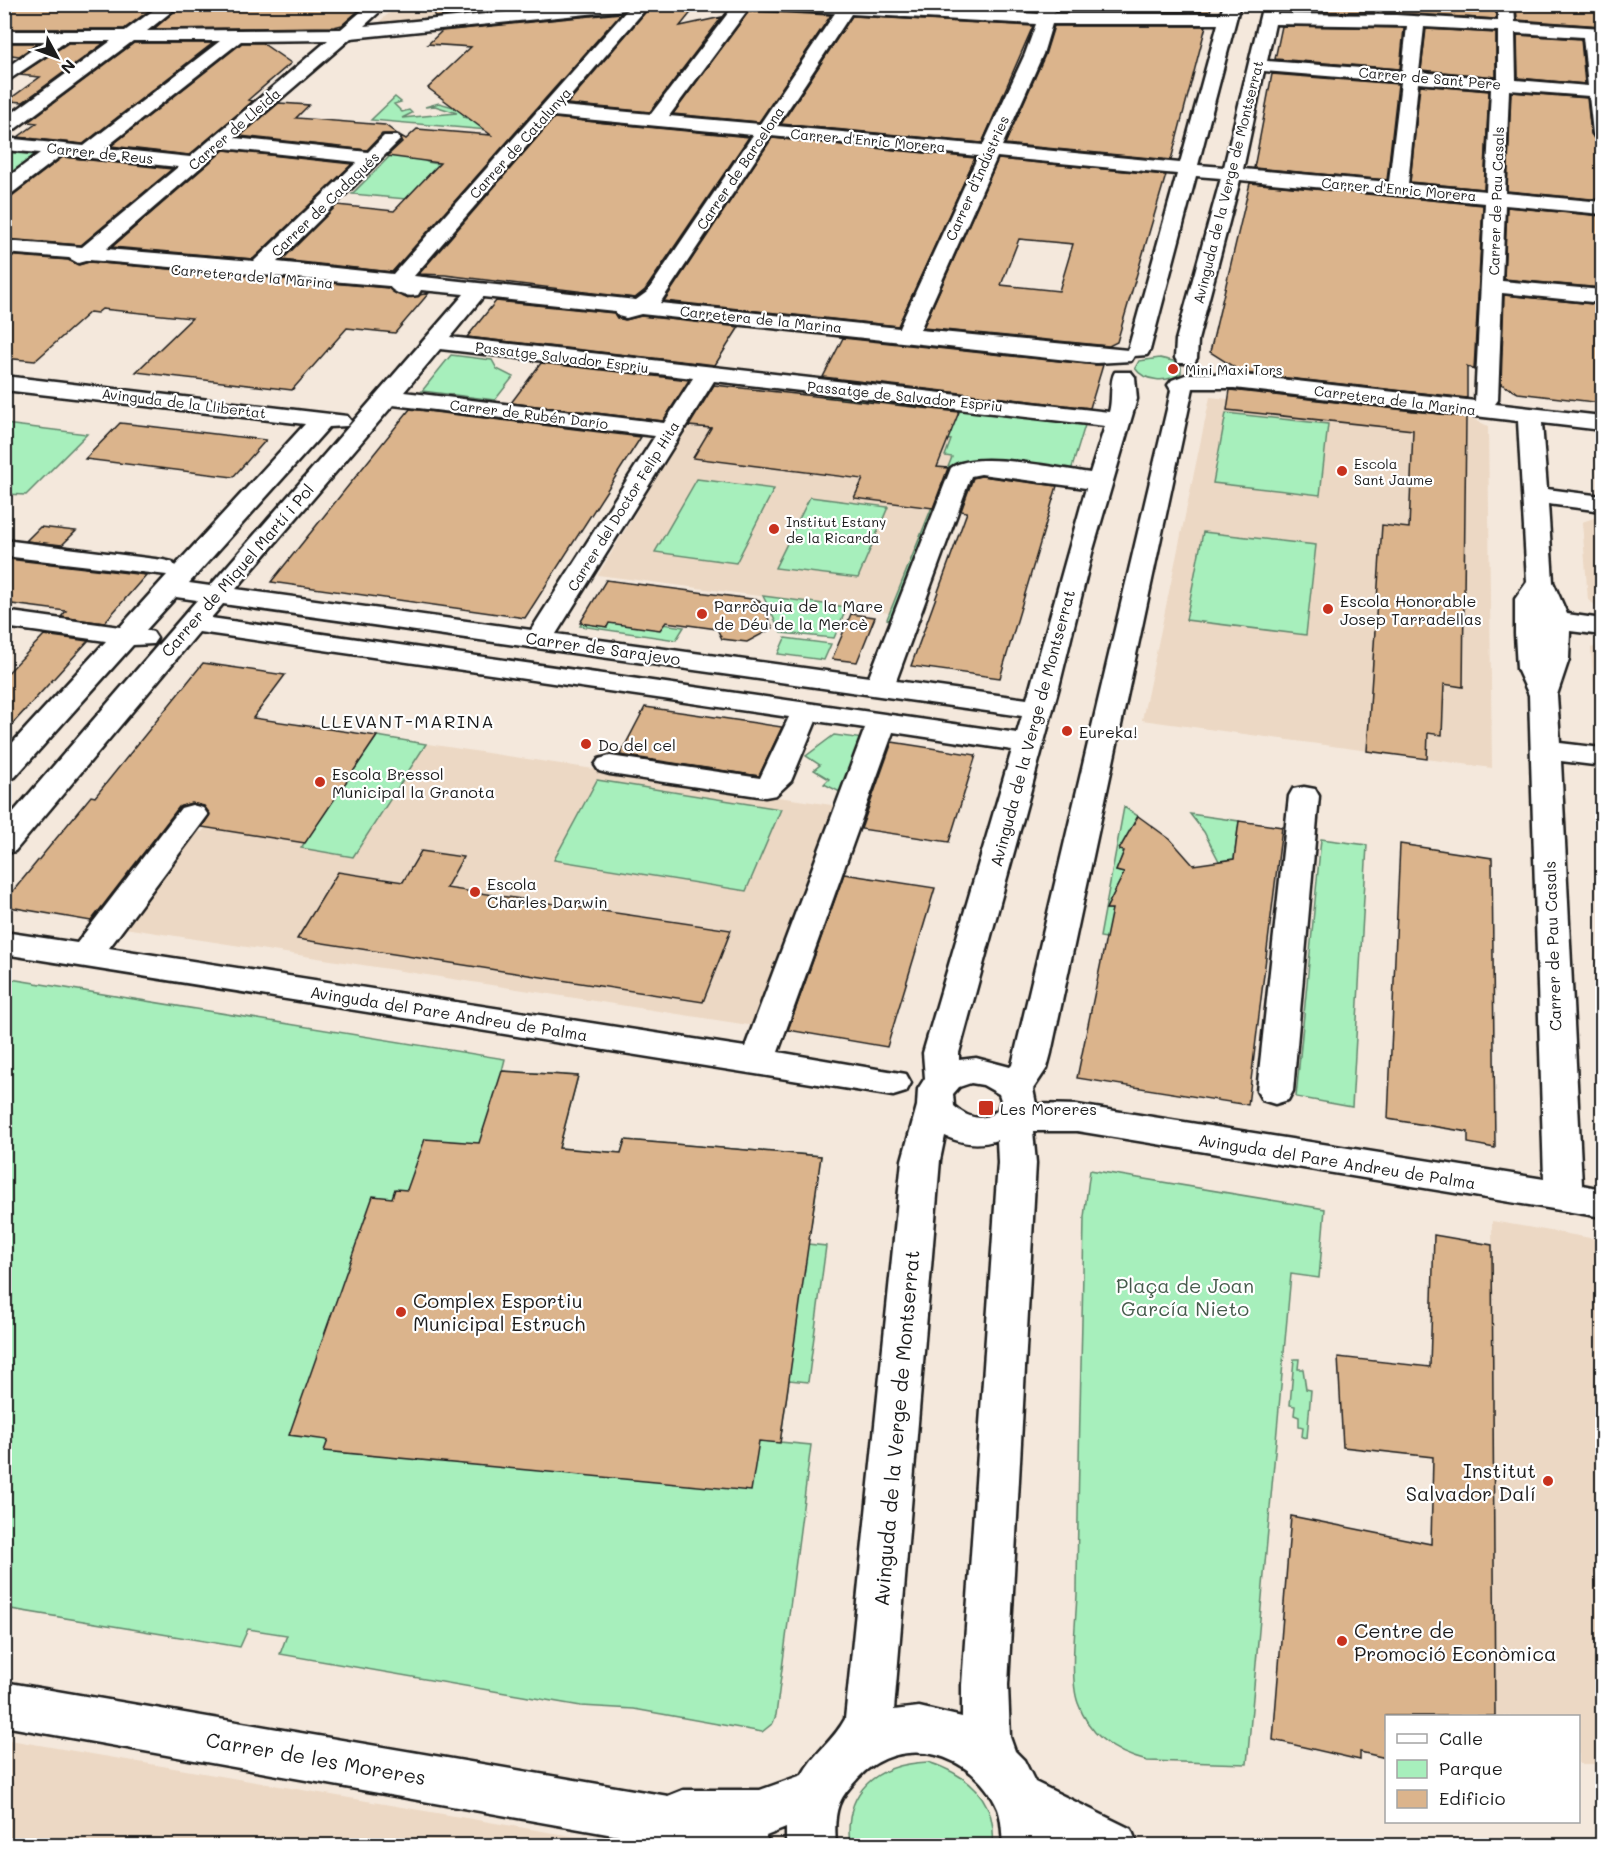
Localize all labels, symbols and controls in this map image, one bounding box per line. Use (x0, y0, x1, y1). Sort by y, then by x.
north arrow (27, 27, 87, 87)
text: N (57, 56, 81, 79)
street label: Avinguda de la Verge de Montserrat (1189, 58, 1267, 306)
street label: Carrer de Sant Pere (1358, 62, 1502, 94)
street label: Carrer de Catalunya (465, 83, 575, 203)
street label: Carrer de Lleida (184, 84, 284, 174)
street label: Carrer de Barcelona (692, 103, 788, 233)
street label: Carrer d'Indústries (941, 112, 1013, 244)
street label: Carrer d'Enric Morera (790, 124, 946, 156)
street label: Carrer de Pau Casals (1484, 126, 1508, 276)
street label: Carrer de Reus (46, 138, 154, 168)
street label: Carrer de Cadaqués (267, 147, 383, 261)
street label: Carrer d'Enric Morera (1321, 173, 1477, 205)
street label: Carretera de la Marina (170, 259, 334, 293)
street label: Carretera de la Marina (679, 301, 843, 337)
street label: Passatge Salvador Espriu (474, 337, 650, 377)
place label: Mini Maxi Tors (1185, 360, 1283, 379)
marker: Mini Maxi Tors (1166, 362, 1180, 376)
street label: Passatge de Salvador Espriu (806, 376, 1004, 416)
street label: Carretera de la Marina (1313, 381, 1477, 419)
street label: Avinguda de la Llibertat (101, 384, 267, 422)
street label: Carrer de Rubén Darío (449, 395, 609, 433)
street label: Carrer del Doctor Felip Hita (563, 417, 683, 595)
place label: Escola Sant Jaume (1354, 454, 1433, 489)
marker: Escola Sant Jaume (1335, 464, 1349, 478)
street label: Carrer de Miquel Martí i Pol (156, 479, 318, 661)
place label: Institut Estany de la Ricarda (786, 512, 886, 547)
marker: Institut Estany de la Ricarda (767, 522, 781, 536)
street label: Avinguda de la Verge de Montserrat (985, 587, 1079, 869)
place label: Escola Honorable Josep Tarradellas (1340, 590, 1482, 629)
place label: Parròquia de la Mare de Déu de la Mercè (714, 595, 883, 634)
marker: Escola Honorable Josep Tarradellas (1321, 602, 1335, 616)
marker: Parròquia de la Mare de Déu de la Mercè (695, 607, 709, 621)
street label: Carrer de Sarajevo (524, 627, 682, 669)
district label: LLEVANT-MARINA (321, 709, 495, 733)
place label: Eureka! (1079, 721, 1138, 742)
marker: Eureka! (1060, 724, 1074, 738)
place label: Do del cel (598, 734, 676, 755)
marker: Do del cel (579, 737, 593, 751)
place label: Escola Bressol Municipal la Granota (332, 763, 495, 802)
marker: Escola Bressol Municipal la Granota (313, 775, 327, 789)
street label: Carrer de Pau Casals (1539, 861, 1565, 1031)
place label: Escola Charles Darwin (487, 873, 607, 912)
marker: Escola Charles Darwin (468, 885, 482, 899)
street label: Avinguda del Pare Andreu de Palma (309, 981, 589, 1045)
place label: Les Moreres (1000, 1098, 1097, 1119)
marker: Les Moreres (977, 1099, 995, 1117)
street label: Avinguda del Pare Andreu de Palma (1197, 1129, 1477, 1193)
street label: Avinguda de la Verge de Montserrat (867, 1249, 925, 1607)
park label: Plaça de Joan García Nieto (1116, 1272, 1254, 1321)
place label: Complex Esportiu Municipal Estruch (413, 1287, 585, 1336)
marker: Complex Esportiu Municipal Estruch (394, 1305, 408, 1319)
place label: Institut Salvador Dalí (1406, 1457, 1536, 1506)
marker: Institut Salvador Dalí (1541, 1474, 1555, 1488)
place label: Centre de Promoció Econòmica (1354, 1617, 1556, 1666)
marker: Centre de Promoció Econòmica (1335, 1634, 1349, 1648)
legend (1385, 1715, 1580, 1823)
street label: Carrer de les Moreres (204, 1726, 428, 1790)
text: Calle (1439, 1726, 1483, 1750)
text: Parque (1439, 1756, 1503, 1780)
text: Edificio (1439, 1786, 1506, 1810)

